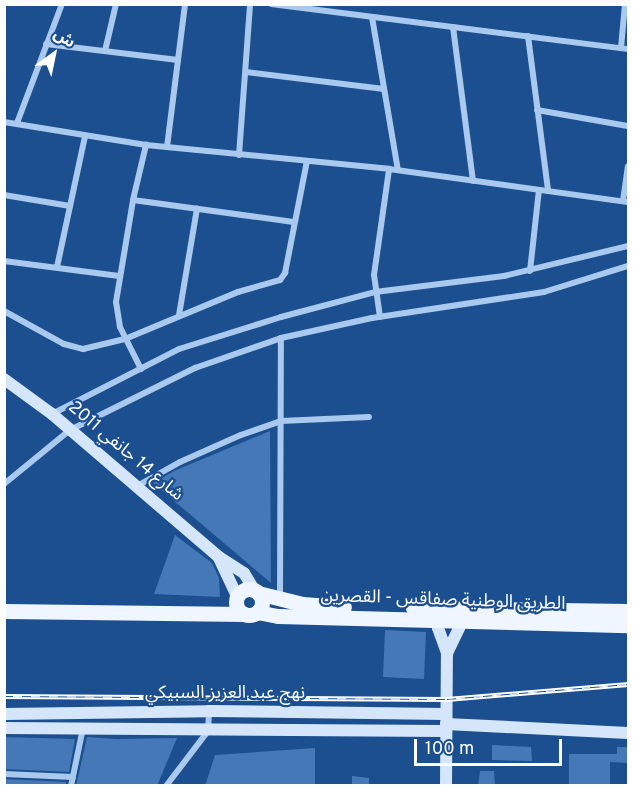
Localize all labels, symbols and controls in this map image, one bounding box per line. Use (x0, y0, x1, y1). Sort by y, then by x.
north arrow (24, 24, 84, 84)
text: ش (49, 25, 78, 53)
street label: شارع 14 جانفي 2011 (63, 397, 187, 507)
street label: الطريق الوطنية صفاقس - القصرين (320, 586, 566, 616)
street label: نهج عبد العزيز السبيكي (145, 683, 305, 705)
scale bar (417, 727, 566, 765)
text: 100 m (425, 738, 474, 761)

